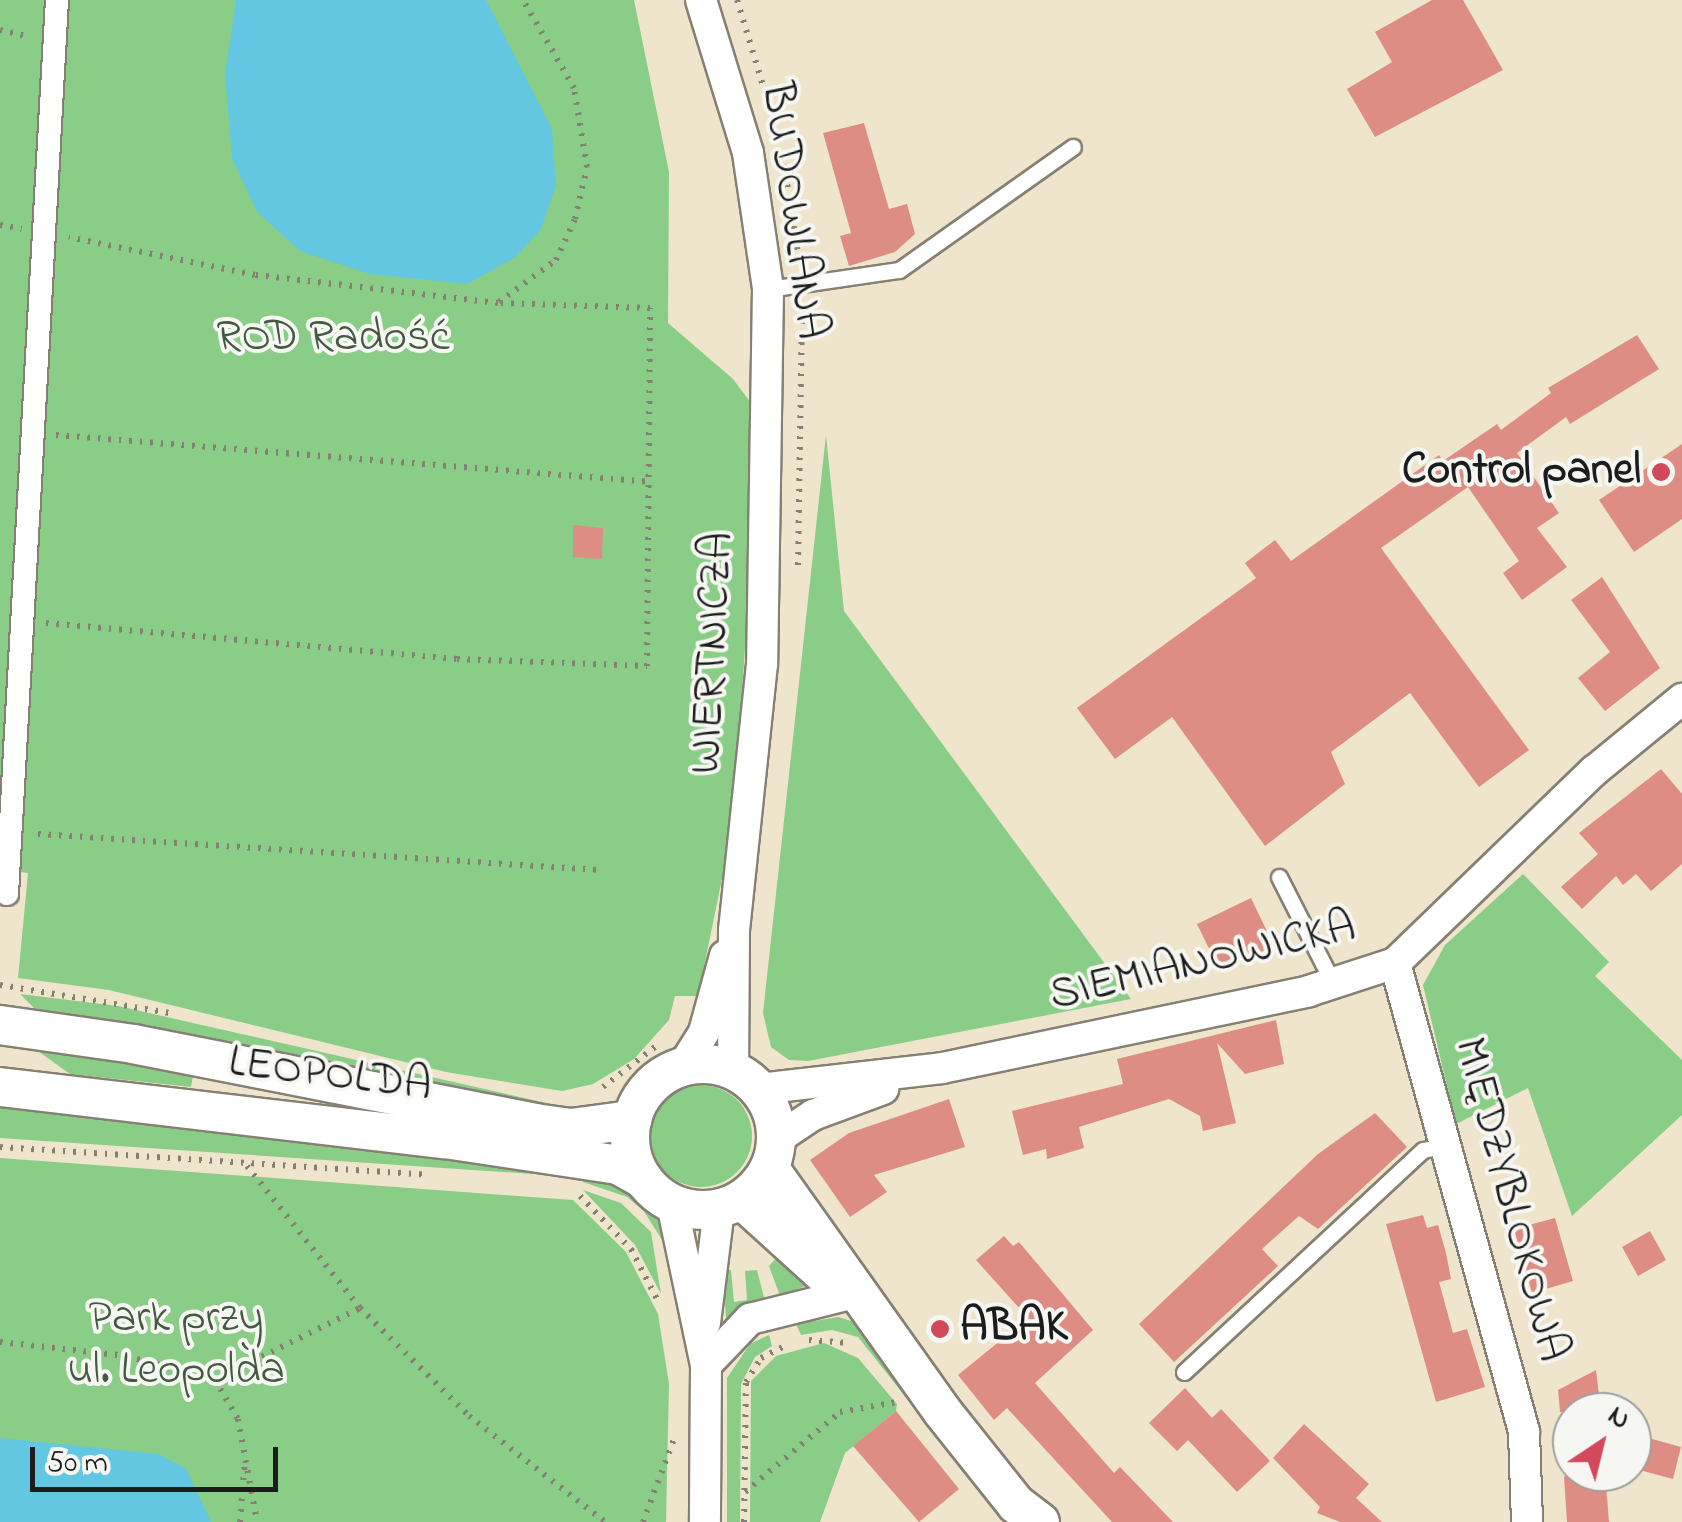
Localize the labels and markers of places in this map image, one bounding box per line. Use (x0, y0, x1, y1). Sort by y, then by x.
place label: Control panel (1402, 445, 1641, 499)
marker: Control panel (1650, 461, 1672, 483)
place label: ABAK (960, 1302, 1068, 1356)
marker: ABAK (929, 1318, 951, 1340)

